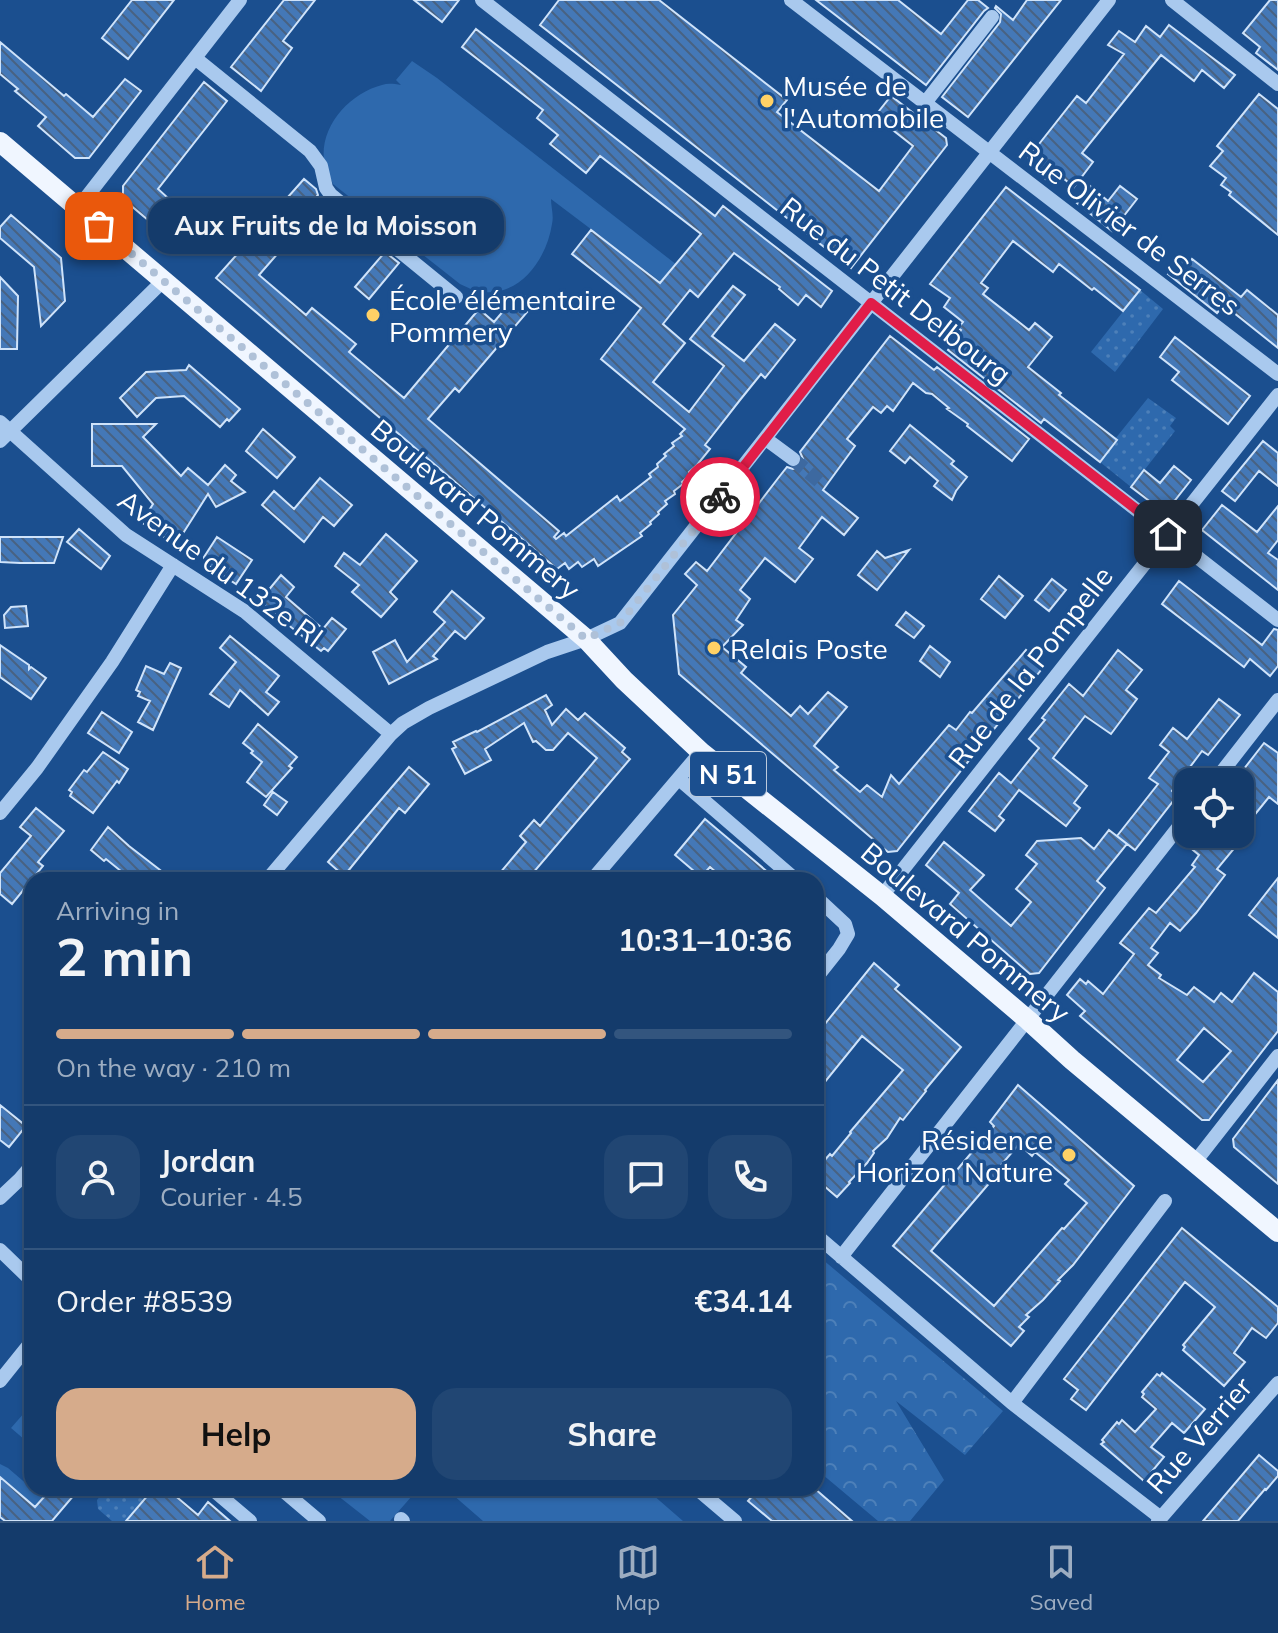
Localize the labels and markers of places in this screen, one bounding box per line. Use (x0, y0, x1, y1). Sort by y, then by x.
place label: Musée de l'Automobile (783, 68, 944, 135)
marker: Musée de l'Automobile (758, 92, 776, 110)
pin (65, 192, 133, 260)
callout: Aux Fruits de la Moisson (147, 198, 503, 254)
place label: École élémentaire Pommery (389, 282, 616, 349)
marker: École élémentaire Pommery (364, 306, 382, 324)
pin (1134, 500, 1202, 568)
place label: Relais Poste (730, 631, 888, 666)
marker: Relais Poste (705, 639, 723, 657)
place label: Résidence Horizon Nature (856, 1122, 1053, 1189)
marker: Résidence Horizon Nature (1060, 1146, 1078, 1164)

